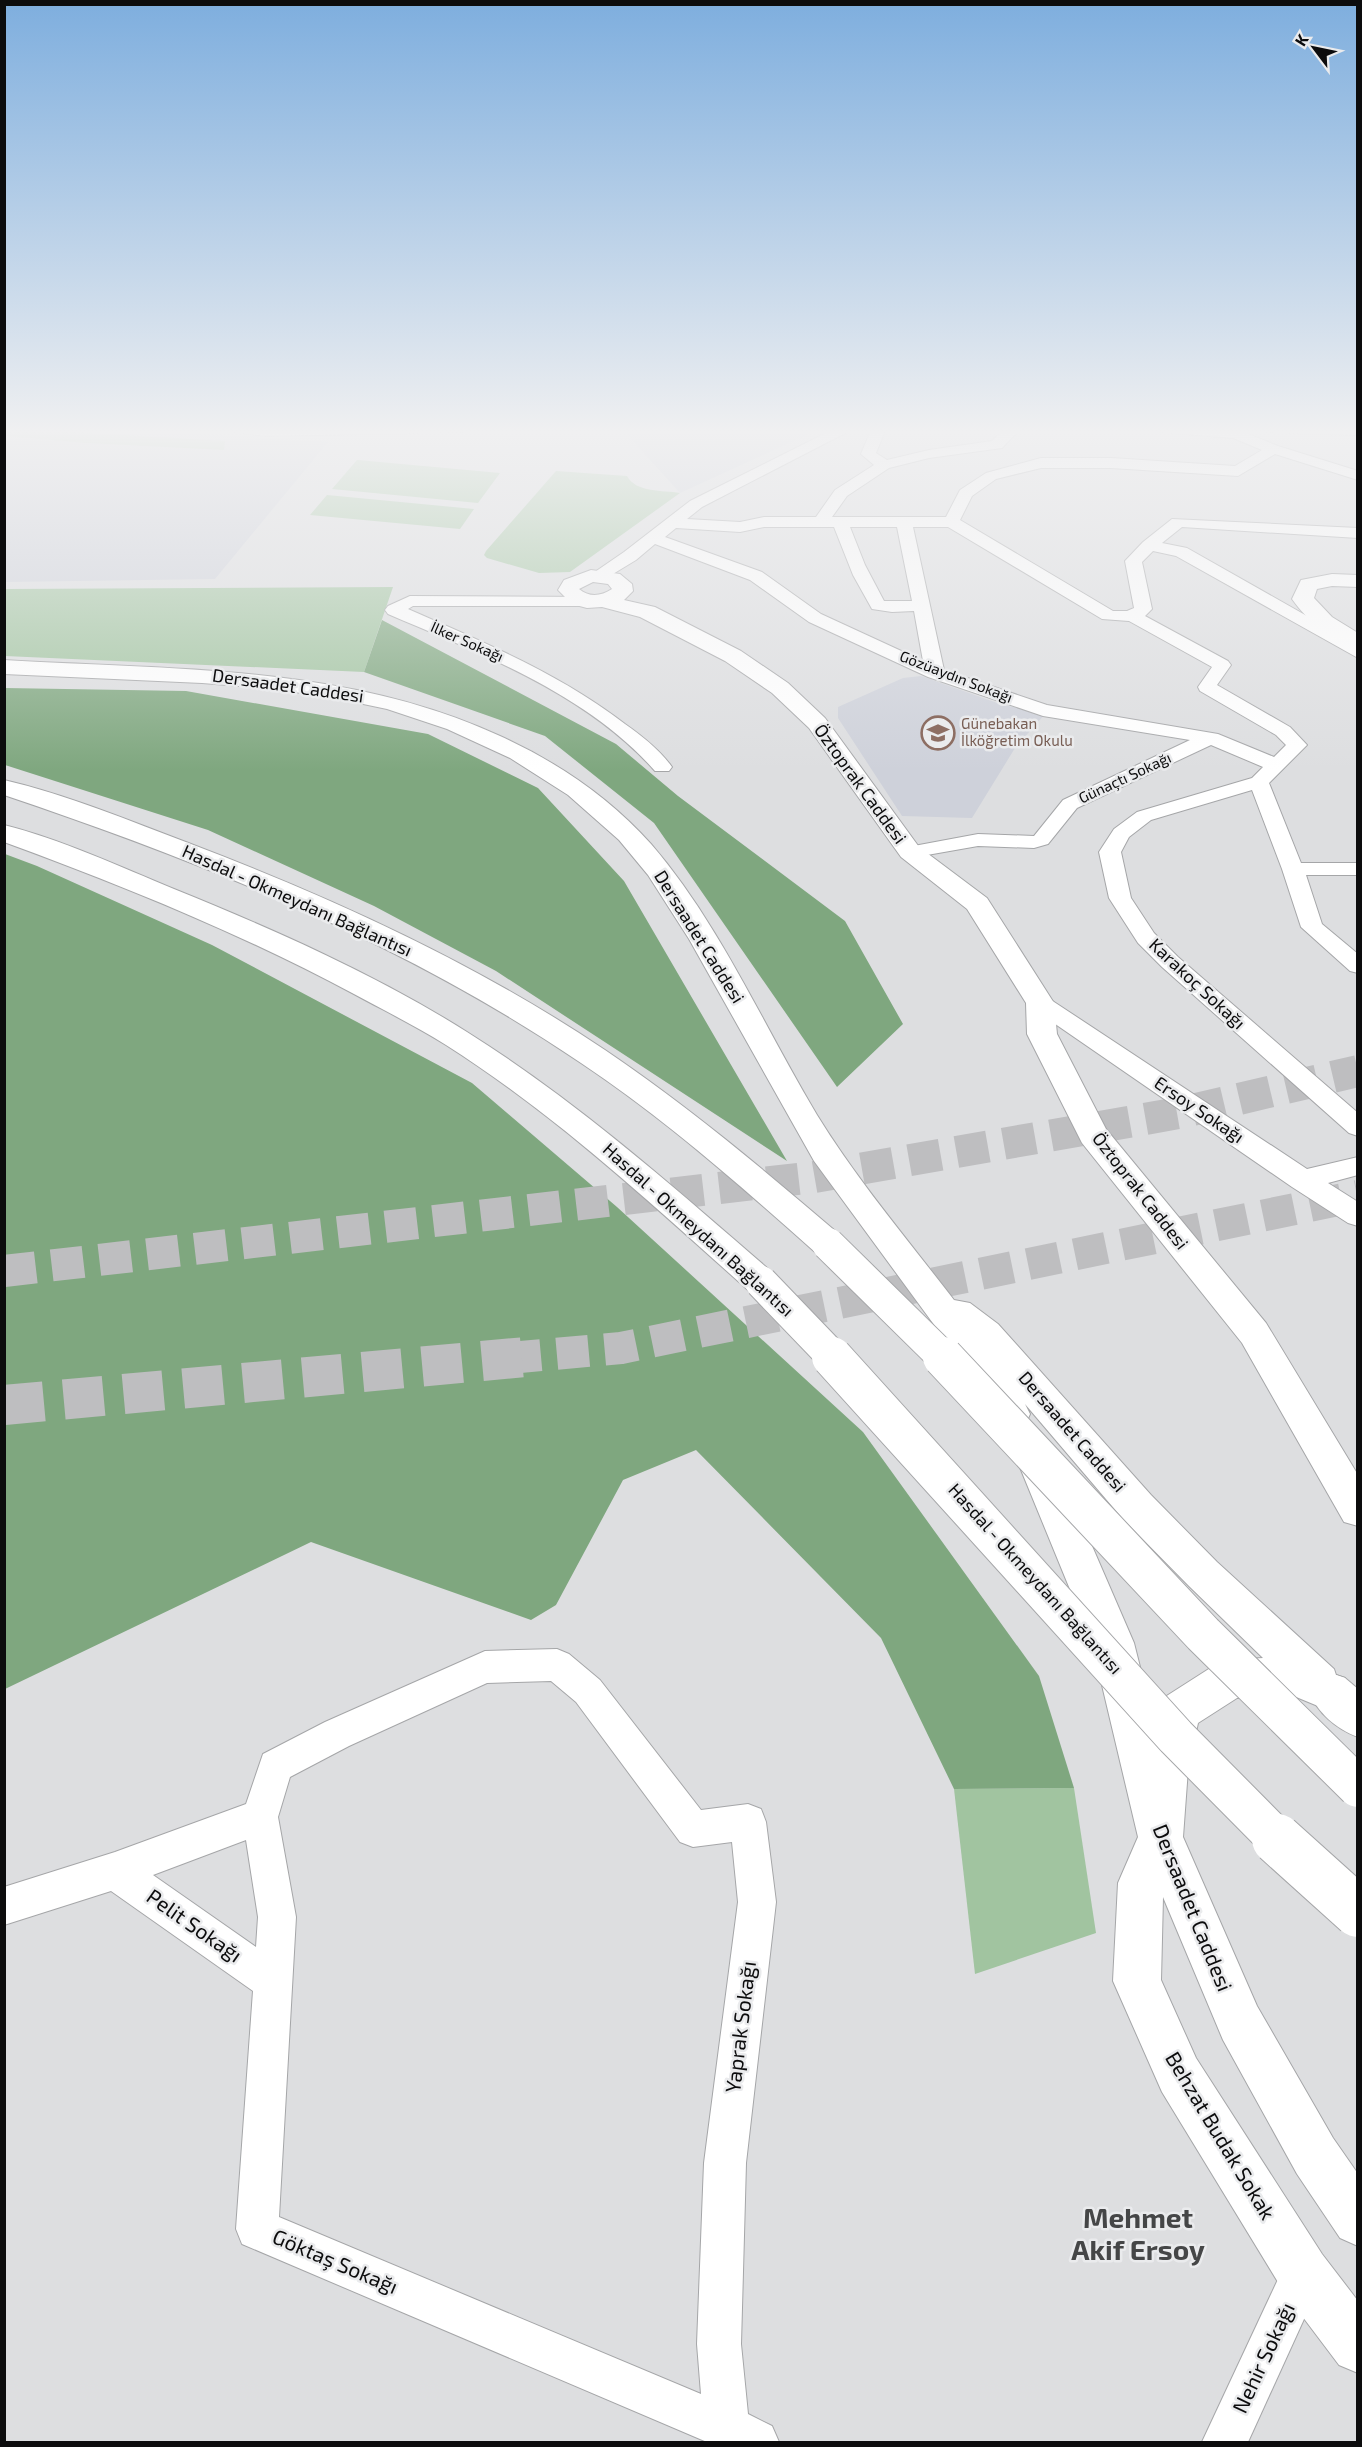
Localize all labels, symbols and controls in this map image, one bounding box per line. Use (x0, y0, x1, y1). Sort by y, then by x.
north arrow (1284, 18, 1344, 78)
text: K (1290, 30, 1312, 49)
street label: İlker Sokağı (428, 617, 507, 665)
street label: Gözüaydın Sokağı (897, 646, 1015, 706)
street label: Dersaadet Caddesi (211, 663, 365, 707)
place label: Günebakan İlköğretim Okulu (961, 714, 1073, 749)
school or university icon: Günebakan İlköğretim Okulu (920, 715, 956, 751)
street label: Öztoprak Caddesi (810, 719, 912, 848)
street label: Günaçtı Sokağı (1075, 748, 1174, 807)
street label: Hasdal - Okmeydanı Bağlantısı (179, 839, 416, 961)
street label: Dersaadet Caddesi (650, 866, 750, 1007)
street label: Karakoç Sokağı (1144, 933, 1250, 1034)
street label: Ersoy Sokağı (1150, 1071, 1249, 1147)
street label: Öztoprak Caddesi (1088, 1127, 1193, 1253)
street label: Hasdal - Okmeydanı Bağlantısı (599, 1138, 799, 1321)
street label: Dersaadet Caddesi (1014, 1367, 1131, 1496)
street label: Hasdal - Okmeydanı Bağlantısı (944, 1478, 1127, 1678)
street label: Dersaadet Caddesi (1148, 1820, 1238, 1995)
street label: Pelit Sokağı (142, 1883, 247, 1967)
street label: Yaprak Sokağı (719, 1960, 760, 2094)
street label: Behzat Budak Sokak (1161, 2047, 1282, 2224)
district label: Mehmet Akif Ersoy (1071, 2200, 1205, 2266)
street label: Göktaş Sokağı (268, 2223, 402, 2300)
street label: Nehir Sokağı (1226, 2298, 1299, 2417)

